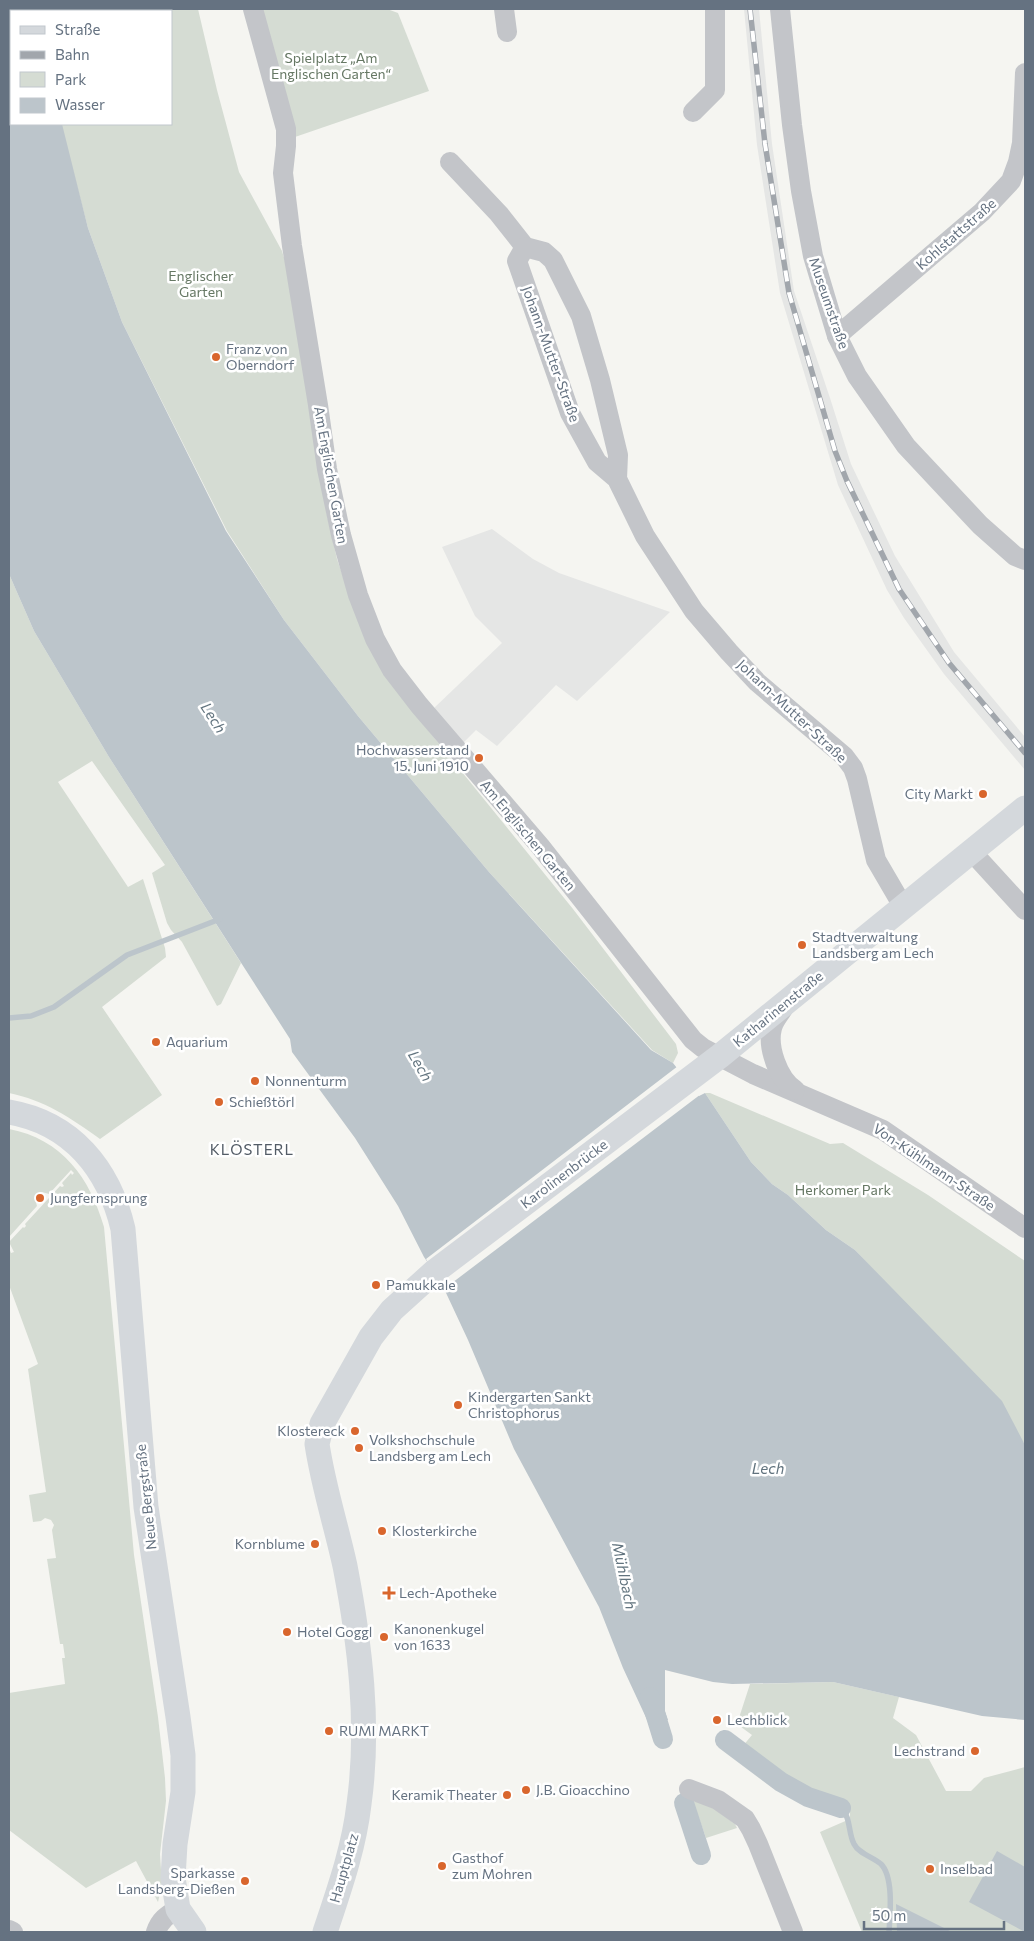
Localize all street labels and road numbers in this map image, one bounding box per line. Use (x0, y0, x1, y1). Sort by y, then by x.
street label: Kohlstattstraße (912, 194, 999, 273)
street label: Museumstraße (806, 255, 853, 351)
street label: Johann-Mutter-Straße (519, 283, 584, 424)
street label: Am Englischen Garten (311, 405, 352, 545)
street label: Johann-Mutter-Straße (734, 655, 851, 766)
street label: Am Englischen Garten (477, 776, 580, 893)
street label: Katharinenstraße (729, 967, 826, 1050)
street label: Von-Kühlmann-Straße (870, 1119, 999, 1214)
street label: Karolinenbrücke (517, 1135, 610, 1212)
street label: Neue Bergstraße (132, 1443, 160, 1551)
street label: Hauptplatz (326, 1831, 362, 1905)

